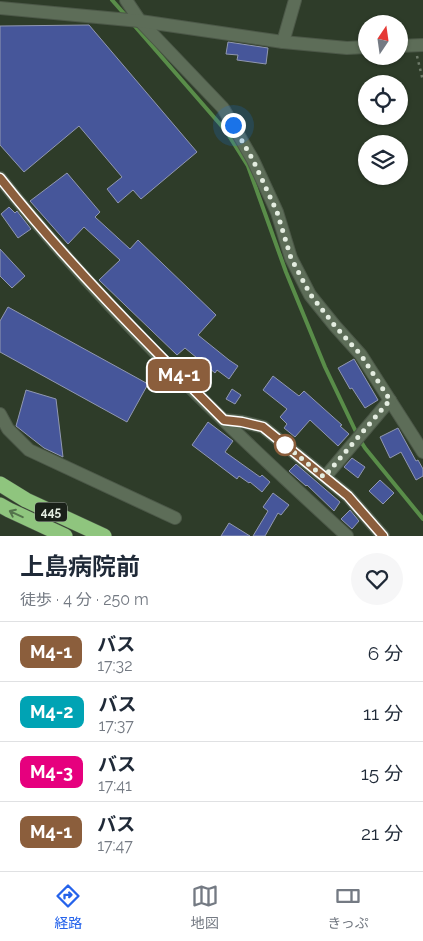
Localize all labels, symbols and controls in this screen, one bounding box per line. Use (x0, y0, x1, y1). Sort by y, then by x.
north arrow (358, 15, 408, 65)
map controls (358, 15, 408, 185)
button: locate (358, 75, 408, 125)
your location (221, 113, 246, 138)
button: layers (358, 135, 408, 185)
line badge: M4-1 (144, 359, 214, 391)
text: M4-1 (158, 364, 200, 385)
unlabelled marker (274, 434, 296, 456)
road number: 445 (35, 502, 67, 522)
one-way arrow (9, 508, 24, 518)
text: 上島病院前 (20, 552, 140, 581)
button: heart (351, 553, 403, 605)
text: 徒歩 · 4 分 · 250 m (20, 590, 149, 609)
text: バス (97, 633, 135, 655)
text: M4-1 (30, 641, 72, 662)
text: 6 分 (368, 642, 403, 664)
text: 17:32 (97, 656, 132, 675)
text: バス (99, 693, 137, 715)
text: M4-2 (30, 701, 74, 722)
text: 11 分 (363, 702, 403, 724)
text: 17:37 (99, 716, 134, 735)
text: バス (98, 753, 136, 775)
text: M4-3 (30, 761, 73, 782)
text: 15 分 (361, 762, 403, 784)
text: 17:41 (98, 776, 132, 795)
text: バス (97, 813, 135, 835)
text: M4-1 (30, 821, 72, 842)
text: 21 分 (361, 822, 403, 844)
text: 17:47 (97, 836, 133, 855)
tab: 経路 (54, 882, 82, 932)
tab: 地図 (191, 882, 219, 932)
tab: きっぷ (327, 882, 369, 932)

